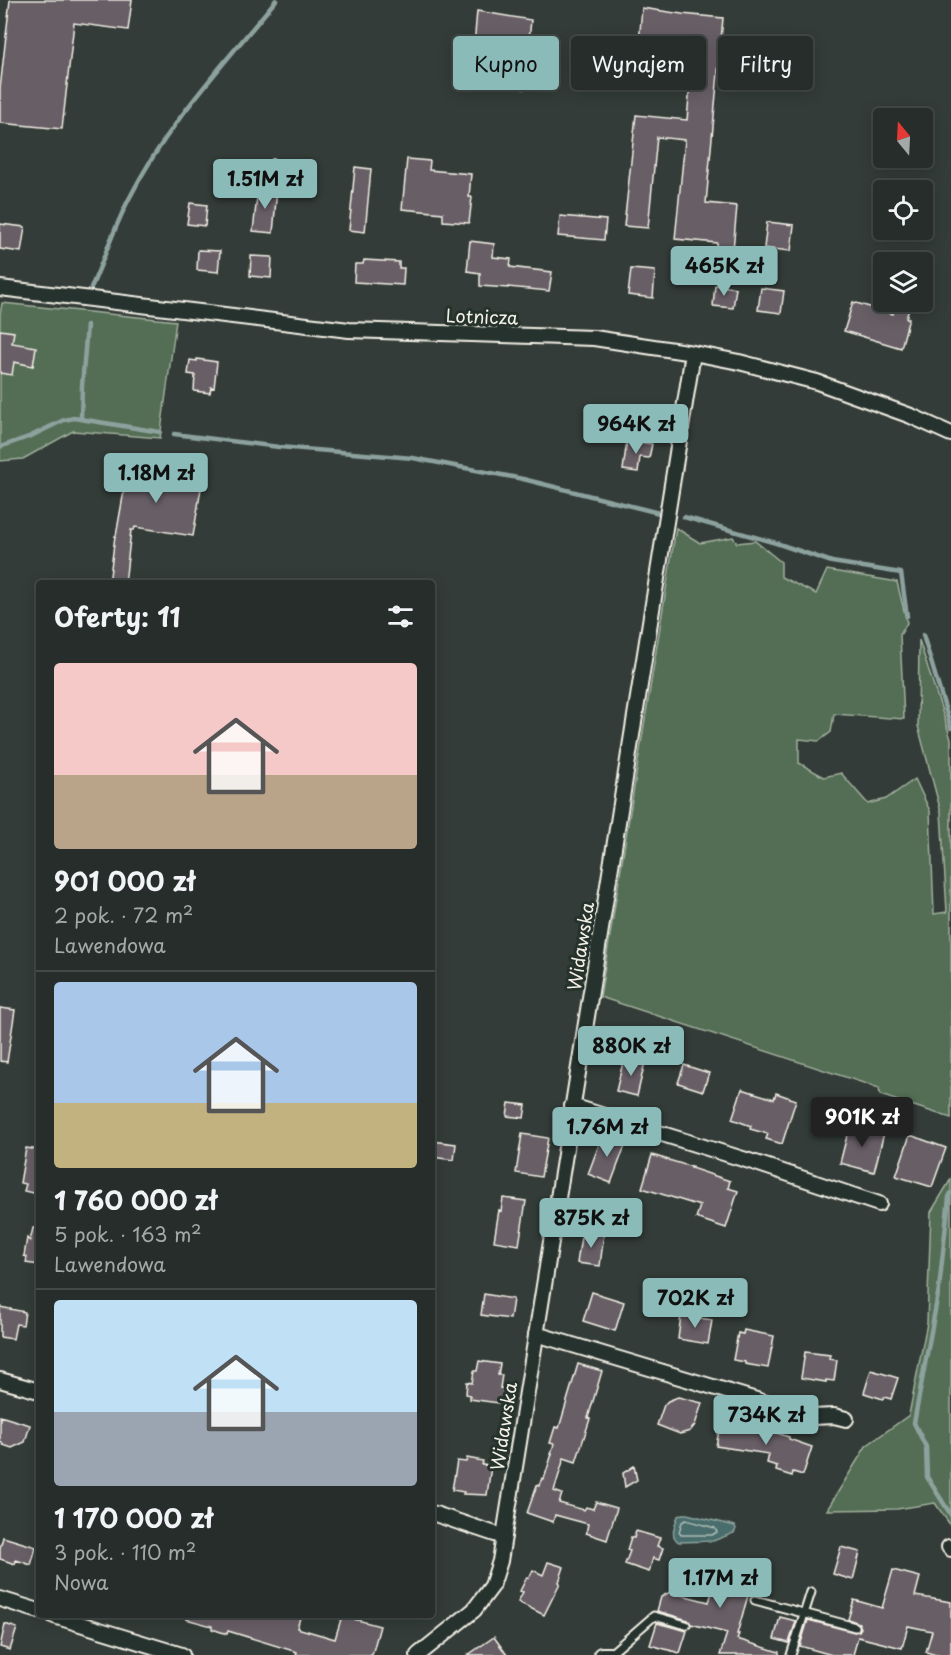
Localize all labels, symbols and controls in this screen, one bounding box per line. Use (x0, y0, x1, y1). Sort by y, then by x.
chip: Kupno (453, 36, 559, 90)
chip: Wynajem (571, 36, 706, 90)
chip: Filtry (718, 36, 813, 90)
north arrow (873, 108, 933, 168)
map controls (873, 108, 933, 312)
pin: 1.51M zł (203, 159, 327, 210)
text: 1.51M zł (227, 163, 303, 193)
button: locate (873, 180, 933, 240)
pin: 465K zł (669, 246, 779, 297)
text: 465K zł (685, 250, 763, 280)
button: layers (873, 252, 933, 312)
street label: Lotnicza (445, 301, 520, 331)
pin: 964K zł (581, 404, 691, 455)
text: 964K zł (597, 408, 675, 438)
pin: 1.18M zł (94, 453, 218, 504)
text: 1.18M zł (118, 457, 194, 487)
text: Oferty: 11 (54, 597, 181, 636)
icon: filters (384, 600, 417, 633)
icon: home (182, 702, 290, 810)
text: 901 000 zł (54, 861, 195, 900)
street label: Widawska (560, 899, 600, 992)
text: 2 pok. · 72 m² (54, 900, 193, 930)
text: Lawendowa (54, 930, 166, 960)
icon: home (182, 1021, 290, 1129)
pin: 880K zł (576, 1026, 686, 1077)
text: 880K zł (592, 1030, 670, 1060)
pin: 901K zł (807, 1097, 917, 1148)
text: 901K zł (825, 1101, 899, 1131)
pin: 1.76M zł (545, 1107, 669, 1158)
text: 1.76M zł (566, 1111, 648, 1141)
text: 1 760 000 zł (54, 1180, 217, 1219)
pin: 875K zł (536, 1198, 646, 1249)
text: 875K zł (553, 1202, 629, 1232)
text: 5 pok. · 163 m² (54, 1219, 202, 1249)
text: Lawendowa (54, 1249, 166, 1279)
pin: 702K zł (640, 1278, 750, 1329)
text: 702K zł (657, 1282, 733, 1312)
icon: home (182, 1339, 290, 1447)
street label: Widawska (483, 1379, 523, 1472)
pin: 734K zł (711, 1395, 821, 1446)
text: 734K zł (727, 1399, 805, 1429)
text: 1 170 000 zł (54, 1498, 213, 1537)
text: 3 pok. · 110 m² (54, 1537, 196, 1567)
pin: 1.17M zł (658, 1558, 782, 1609)
text: 1.17M zł (683, 1562, 757, 1592)
text: Nowa (54, 1567, 108, 1597)

